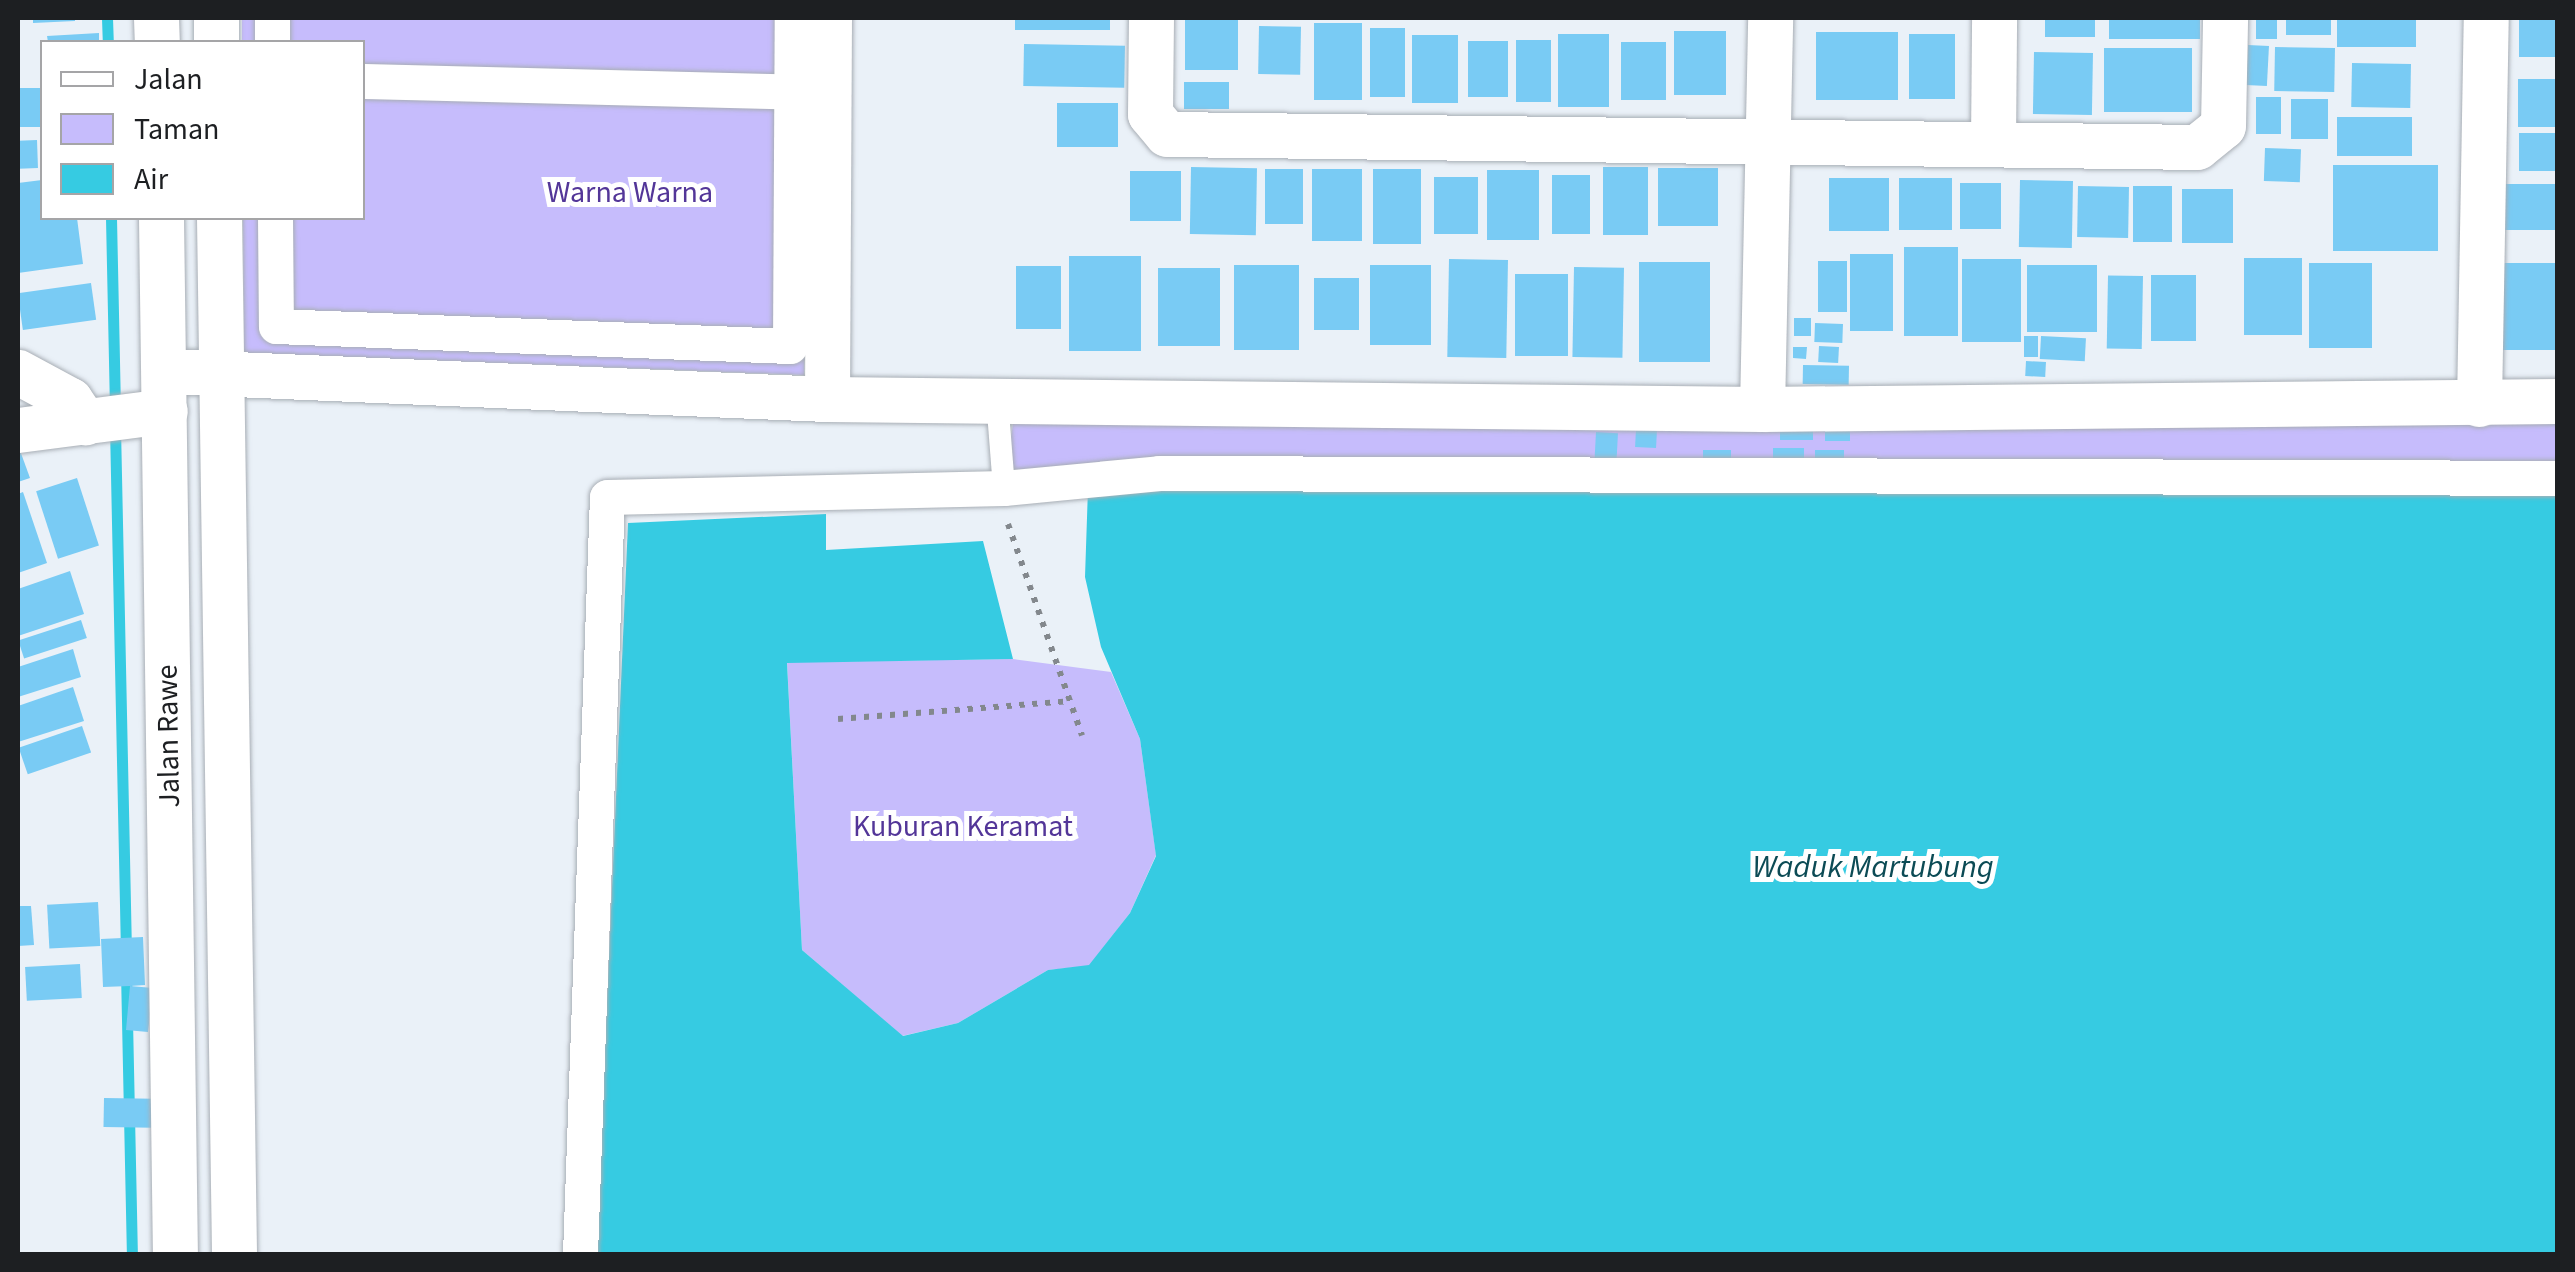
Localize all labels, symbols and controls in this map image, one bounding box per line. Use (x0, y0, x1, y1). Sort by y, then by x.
legend (40, 40, 365, 220)
text: Jalan (134, 58, 203, 101)
text: Taman (134, 108, 219, 151)
text: Air (134, 158, 168, 201)
park label: Warna Warna (547, 175, 713, 211)
street label: Jalan Rawe (150, 664, 188, 808)
park label: Kuburan Keramat (853, 809, 1073, 845)
water label: Waduk Martubung (1752, 848, 1994, 886)

